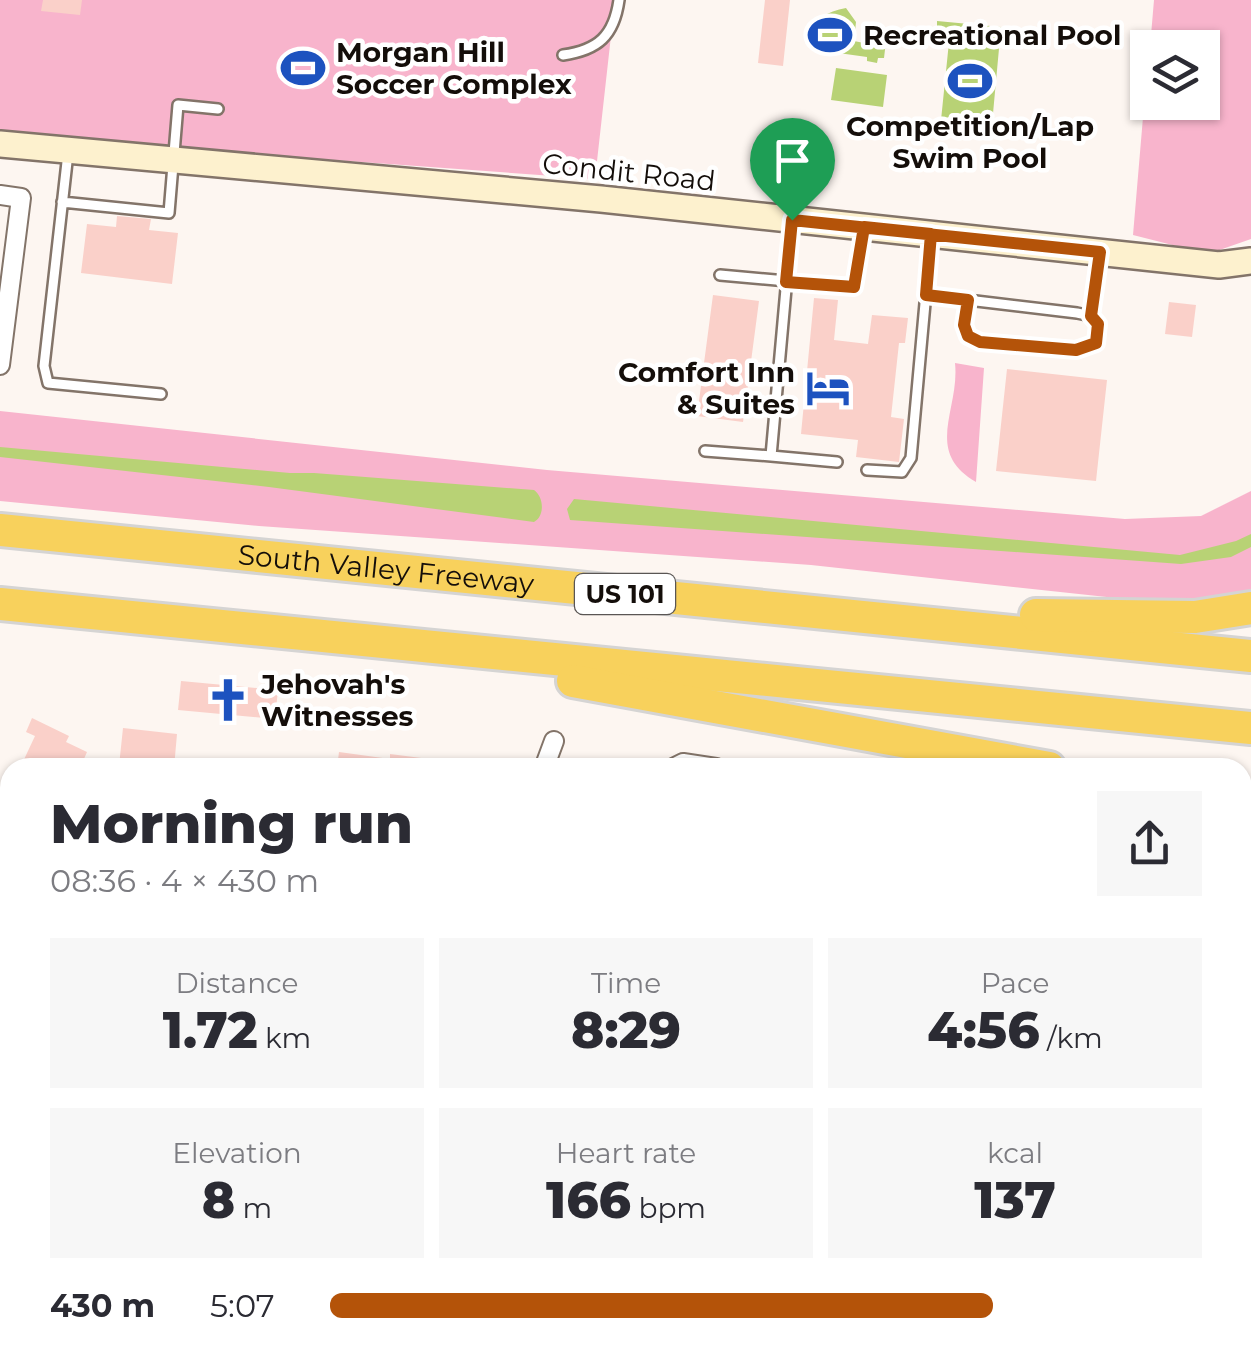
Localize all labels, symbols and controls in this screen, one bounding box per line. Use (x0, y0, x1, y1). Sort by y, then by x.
sports icon: Recreational Pool (806, 11, 854, 59)
place label: Recreational Pool (863, 18, 1121, 52)
map controls (1130, 30, 1220, 120)
button: layers (1130, 30, 1220, 120)
place label: Morgan Hill Soccer Complex (336, 35, 572, 101)
sports icon: Morgan Hill Soccer Complex (279, 44, 327, 92)
sports icon: Competition/Lap Swim Pool (946, 57, 994, 105)
place label: Competition/Lap Swim Pool (846, 109, 1094, 175)
pin (750, 118, 835, 221)
icon: arrive (765, 133, 820, 188)
street label: Condit Road (541, 146, 717, 198)
place label: Comfort Inn & Suites (618, 355, 795, 421)
hotel icon: Comfort Inn & Suites (804, 364, 852, 412)
street label: South Valley Freeway (236, 537, 536, 601)
road number: US 101 (575, 574, 675, 614)
place label: Jehovah's Witnesses (260, 667, 414, 733)
church icon: Jehovah's Witnesses (204, 676, 252, 724)
text: Morning run (50, 790, 413, 857)
button: share (1097, 791, 1202, 896)
text: 08:36 · 4 × 430 m (50, 861, 319, 900)
text: Distance (175, 966, 299, 1000)
text: Time (591, 966, 661, 1000)
text: Pace (981, 966, 1049, 1000)
text: 1.72 (163, 1000, 258, 1061)
text: 8:29 (571, 1000, 681, 1061)
text: 4:56 (927, 1000, 1040, 1061)
text: km (258, 1021, 311, 1055)
text: /km (1040, 1021, 1103, 1055)
text: Elevation (172, 1136, 302, 1170)
text: Heart rate (556, 1136, 696, 1170)
text: kcal (987, 1136, 1043, 1170)
text: 8 (202, 1170, 235, 1231)
text: 166 (546, 1170, 631, 1231)
text: 137 (974, 1170, 1056, 1231)
text: m (235, 1191, 272, 1225)
text: bpm (631, 1191, 706, 1225)
text: 430 m (50, 1286, 155, 1325)
text: 5:07 (210, 1286, 275, 1325)

